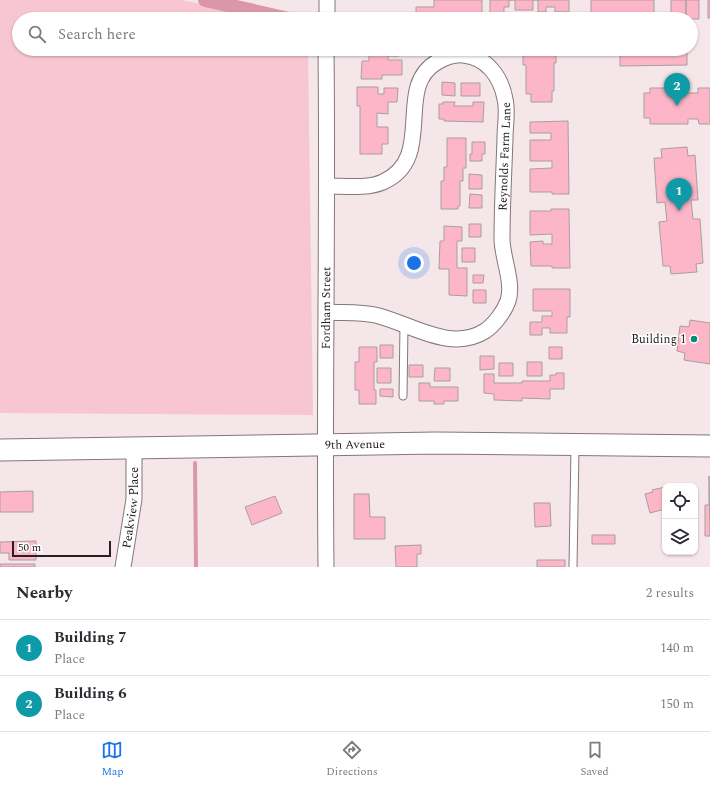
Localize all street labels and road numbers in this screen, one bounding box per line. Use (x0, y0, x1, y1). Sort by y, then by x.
street label: Reynolds Farm Lane (493, 101, 516, 211)
street label: Fordham Street (317, 267, 336, 349)
street label: 9th Avenue (325, 435, 385, 455)
street label: Peakview Place (117, 467, 144, 550)

